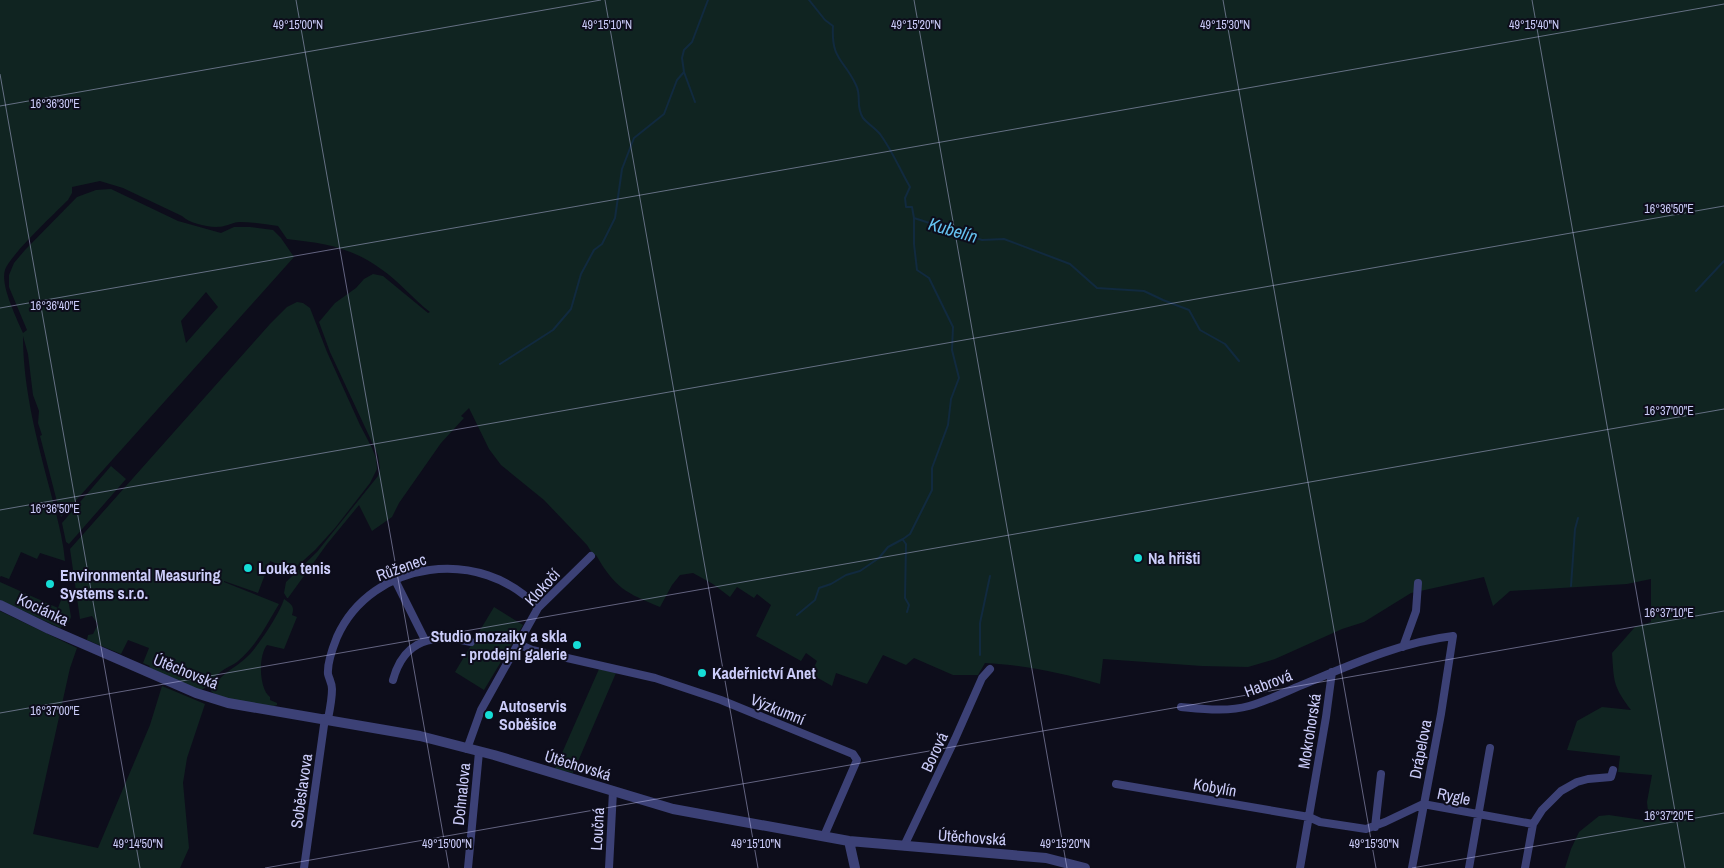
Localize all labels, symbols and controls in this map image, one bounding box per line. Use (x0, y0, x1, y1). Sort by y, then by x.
text: 49°15'00"N (273, 17, 323, 33)
text: 49°15'10"N (582, 17, 632, 33)
text: 49°15'20"N (891, 17, 941, 33)
text: 49°15'30"N (1200, 17, 1250, 33)
text: 49°15'40"N (1509, 17, 1559, 33)
text: 16°36'30"E (30, 96, 80, 112)
text: 16°36'50"E (1644, 201, 1694, 217)
water label: Kubelín (925, 211, 981, 249)
text: 16°36'40"E (30, 298, 80, 314)
text: 16°37'00"E (1644, 403, 1694, 419)
text: 16°36'50"E (30, 501, 80, 517)
place label: Na hřišti (1148, 547, 1201, 569)
street label: Růženec (373, 548, 430, 586)
marker: Na hřišti (1132, 552, 1144, 564)
place label: Louka tenis (258, 557, 331, 579)
marker: Louka tenis (242, 562, 254, 574)
street label: Klokočí (519, 563, 565, 610)
place label: Environmental Measuring Systems s.r.o. (60, 564, 220, 604)
marker: Environmental Measuring Systems s.r.o. (44, 578, 56, 590)
street label: Kociánka (14, 587, 73, 631)
text: 16°37'10"E (1644, 605, 1694, 621)
place label: Studio mozaiky a skla - prodejní galerie (431, 625, 568, 665)
marker: Studio mozaiky a skla - prodejní galerie (571, 639, 583, 651)
street label: Útěchovská (150, 648, 223, 694)
place label: Kadeřnictví Anet (712, 662, 816, 684)
street label: Habrová (1241, 664, 1296, 702)
marker: Kadeřnictví Anet (696, 667, 708, 679)
street label: Výzkumní (747, 688, 809, 730)
street label: Mokrohorská (1292, 691, 1326, 770)
place label: Autoservis Soběšice (499, 695, 567, 735)
text: 16°37'00"E (30, 703, 80, 719)
marker: Autoservis Soběšice (483, 709, 495, 721)
street label: Drápelova (1403, 717, 1437, 780)
street label: Borová (915, 728, 953, 775)
street label: Útěchovská (542, 744, 615, 786)
street label: Soběslavova (285, 752, 317, 830)
street label: Dohnalova (447, 761, 475, 826)
street label: Kobylín (1192, 772, 1238, 802)
street label: Rygle (1435, 782, 1473, 810)
street label: Loučná (585, 806, 609, 851)
text: 16°37'20"E (1644, 808, 1694, 824)
street label: Útěchovská (937, 824, 1008, 850)
text: 49°14'50"N (113, 836, 163, 852)
text: 49°15'00"N (422, 836, 472, 852)
text: 49°15'10"N (731, 836, 781, 852)
text: 49°15'20"N (1040, 836, 1090, 852)
text: 49°15'30"N (1349, 836, 1399, 852)

